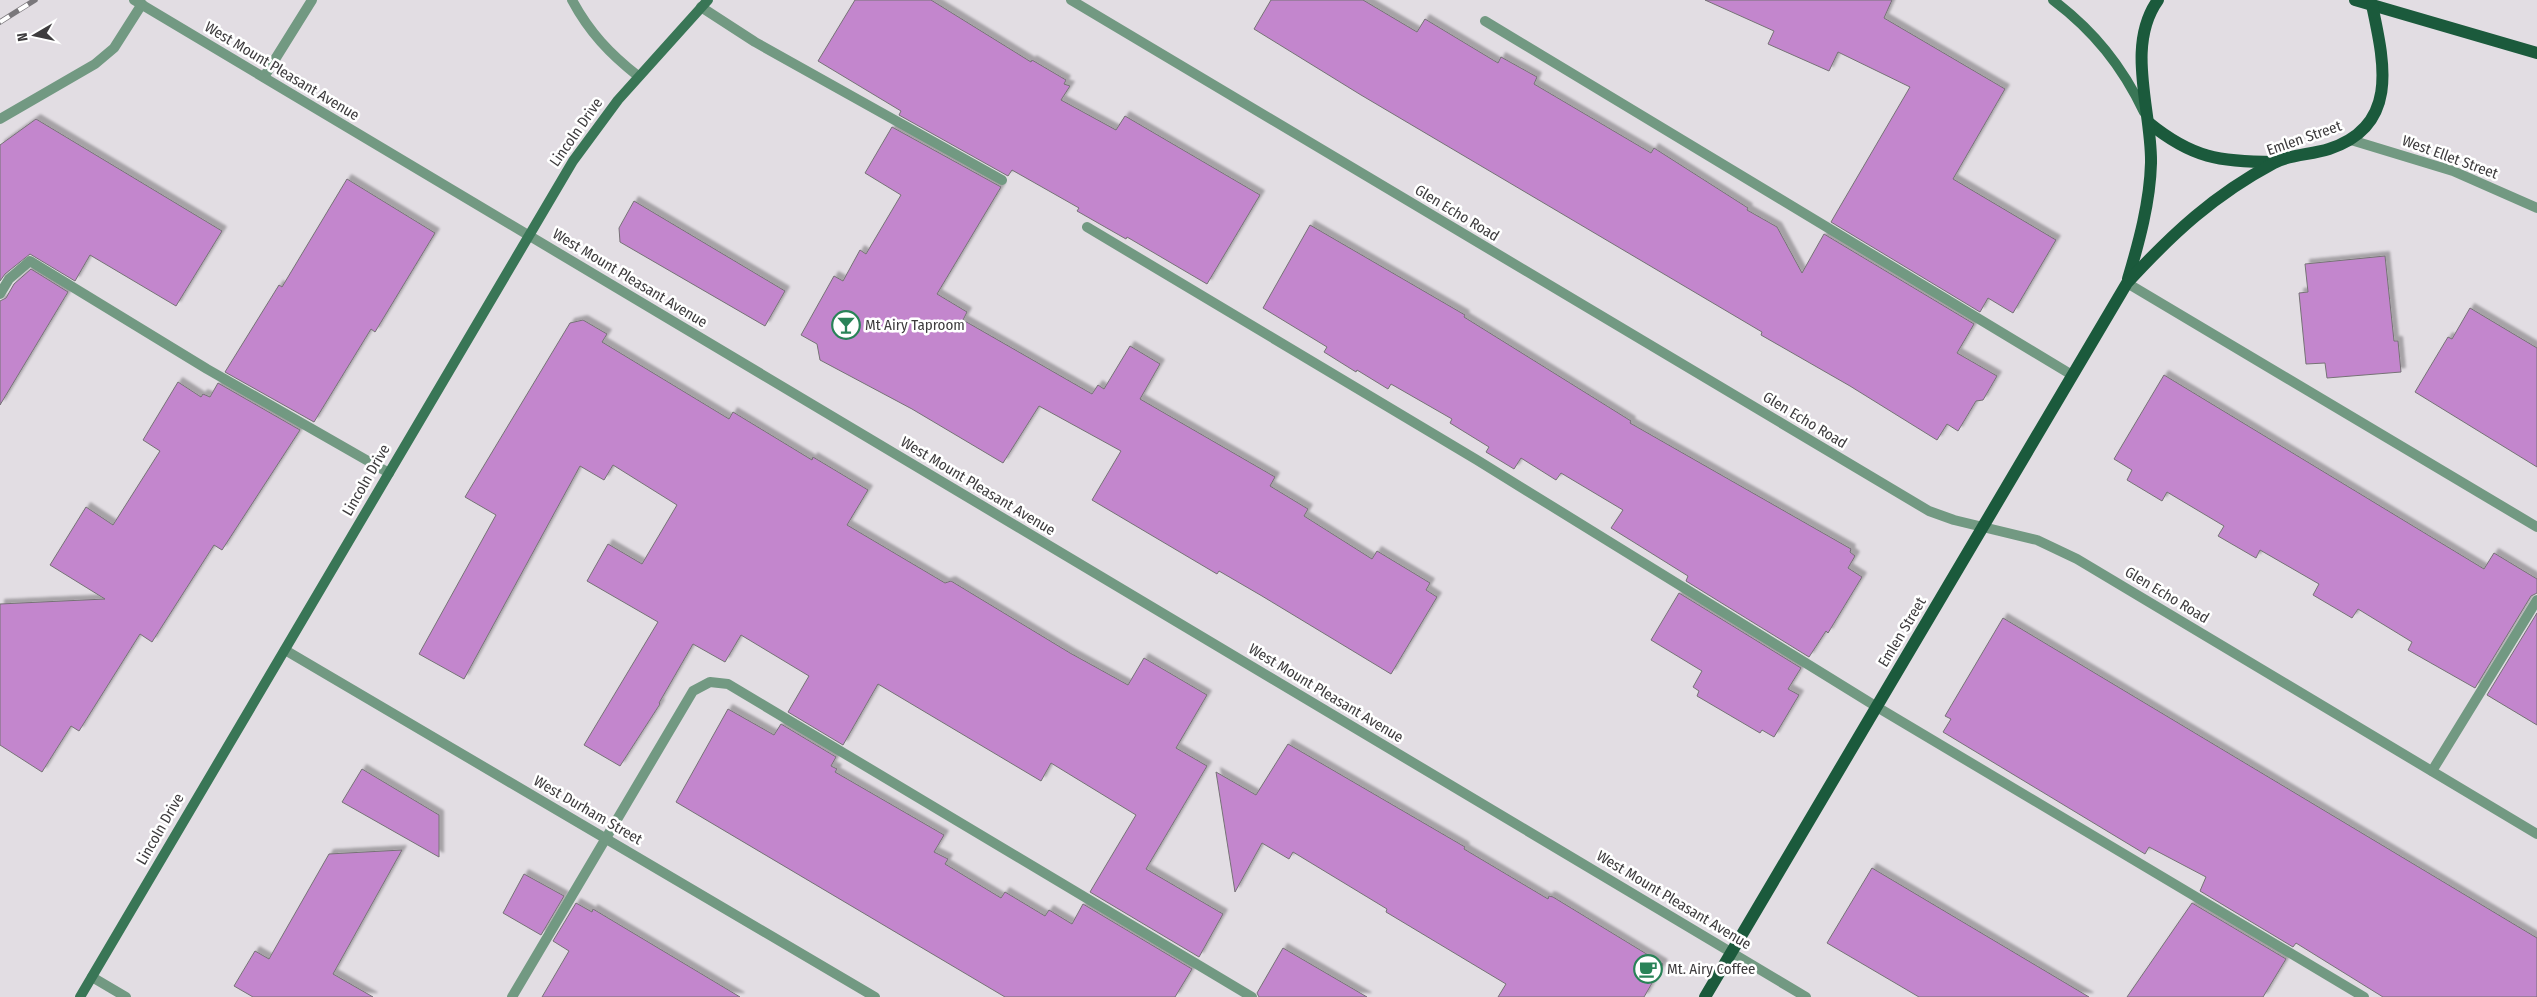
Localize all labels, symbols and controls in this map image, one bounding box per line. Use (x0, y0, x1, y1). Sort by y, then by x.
north arrow (10, 10, 60, 60)
street label: West Mount Pleasant Avenue (201, 18, 363, 124)
text: N (14, 31, 32, 42)
street label: Lincoln Drive (546, 94, 606, 170)
street label: Emlen Street (2264, 117, 2344, 159)
street label: West Ellet Street (2400, 131, 2501, 183)
street label: Glen Echo Road (1412, 181, 1502, 245)
street label: West Mount Pleasant Avenue (549, 225, 711, 331)
bar icon: Mt Airy Taproom (831, 310, 861, 340)
place label: Mt Airy Taproom (865, 316, 965, 334)
street label: Glen Echo Road (1760, 388, 1850, 452)
street label: West Mount Pleasant Avenue (897, 433, 1059, 539)
street label: Lincoln Drive (338, 441, 394, 519)
street label: Glen Echo Road (2122, 563, 2212, 627)
street label: Emlen Street (1874, 594, 1930, 670)
street label: West Mount Pleasant Avenue (1245, 640, 1407, 746)
street label: West Durham Street (531, 772, 646, 848)
street label: Lincoln Drive (132, 790, 188, 868)
street label: West Mount Pleasant Avenue (1593, 847, 1755, 953)
cafe icon: Mt. Airy Coffee (1633, 954, 1663, 984)
place label: Mt. Airy Coffee (1667, 960, 1756, 978)

